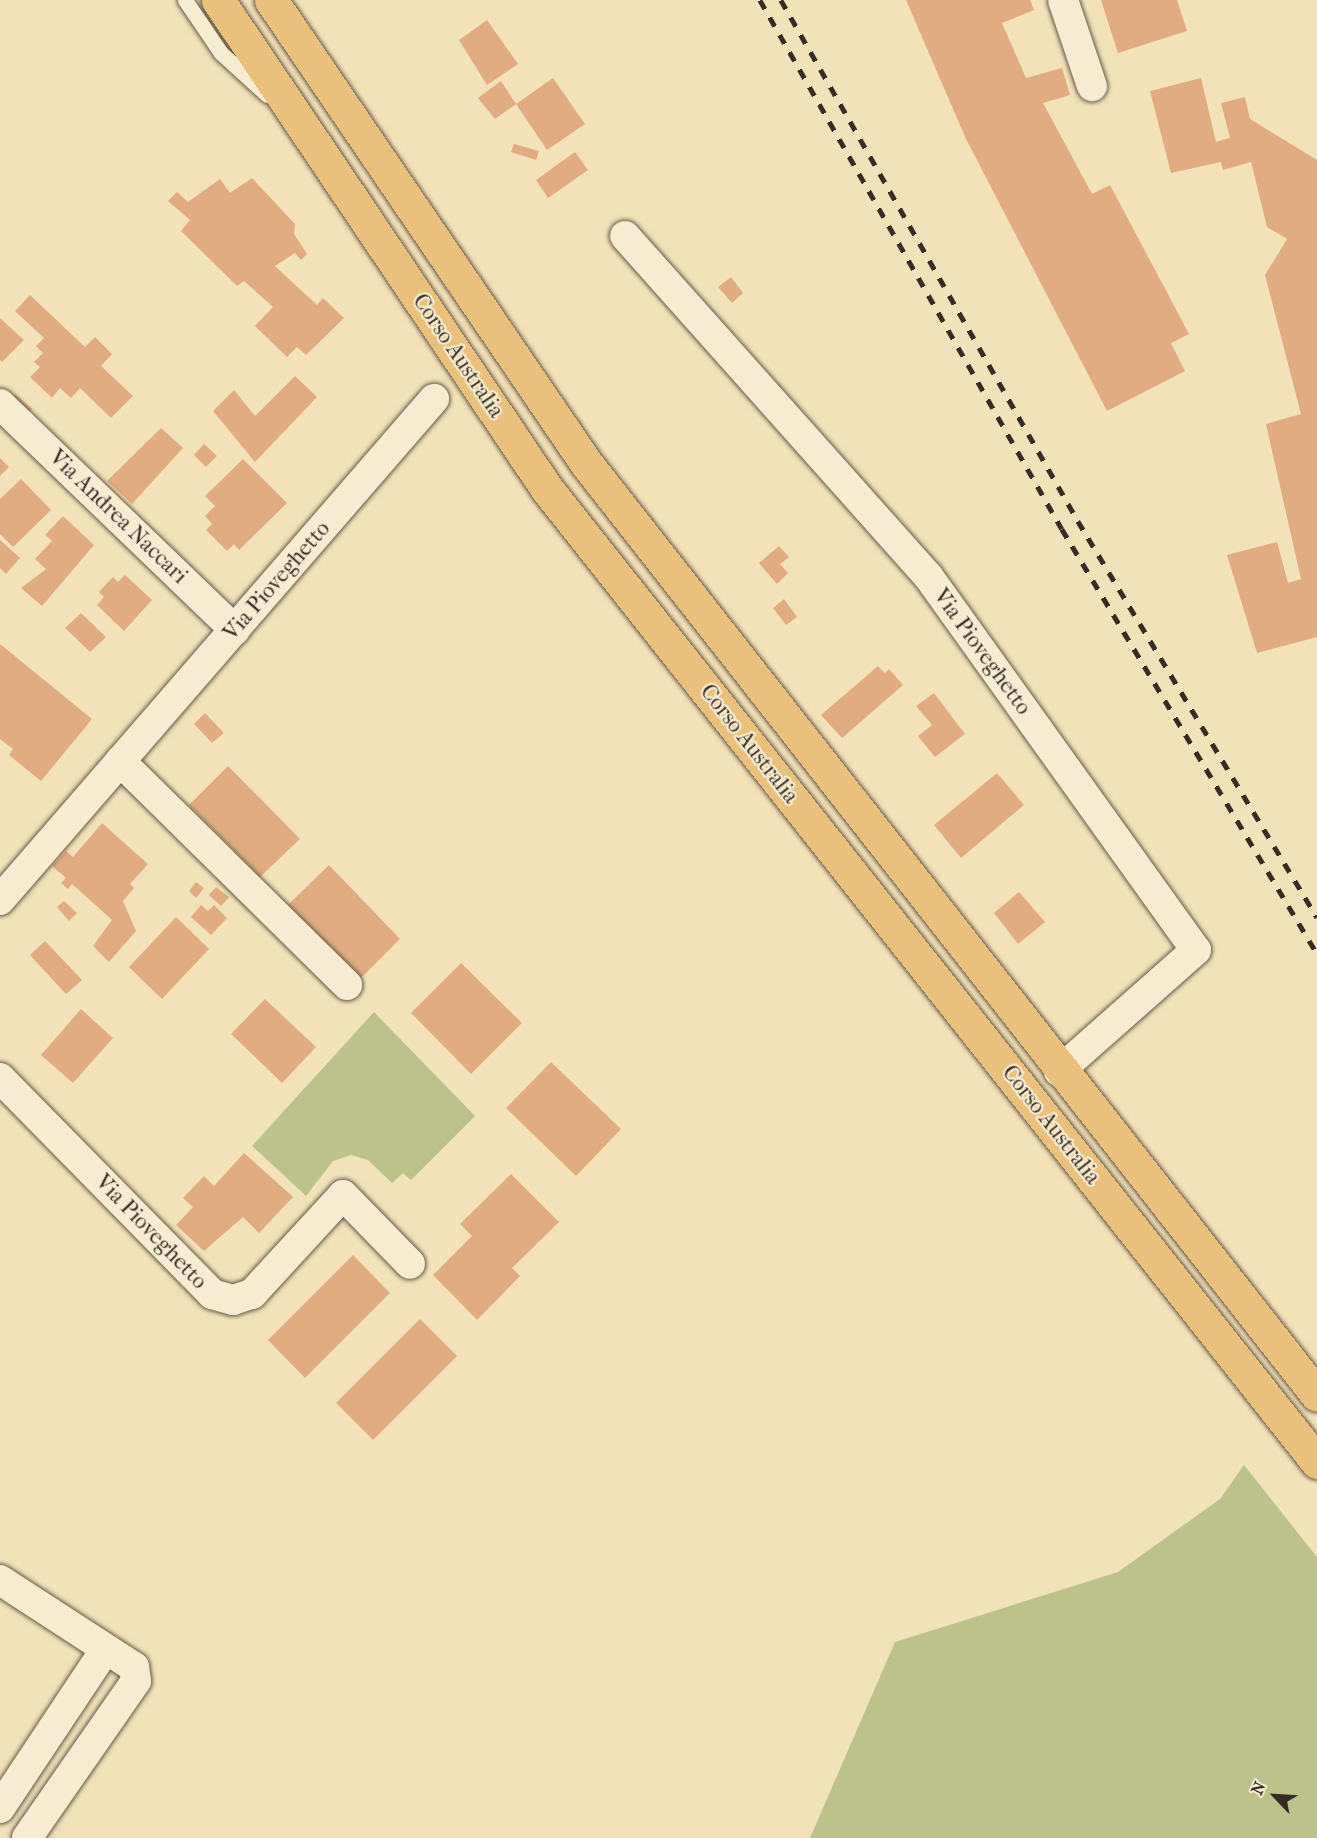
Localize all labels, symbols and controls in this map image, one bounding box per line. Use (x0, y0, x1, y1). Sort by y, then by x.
street label: Corso Australia (407, 289, 509, 423)
street label: Via Andrea Naccari (44, 445, 192, 589)
street label: Via Pioveghetto (218, 516, 336, 646)
street label: Via Pioveghetto (927, 584, 1037, 720)
street label: Corso Australia (694, 679, 804, 809)
street label: Corso Australia (996, 1060, 1106, 1190)
street label: Via Pioveghetto (90, 1169, 212, 1295)
north arrow (1245, 1766, 1305, 1826)
text: N (1247, 1779, 1269, 1798)

